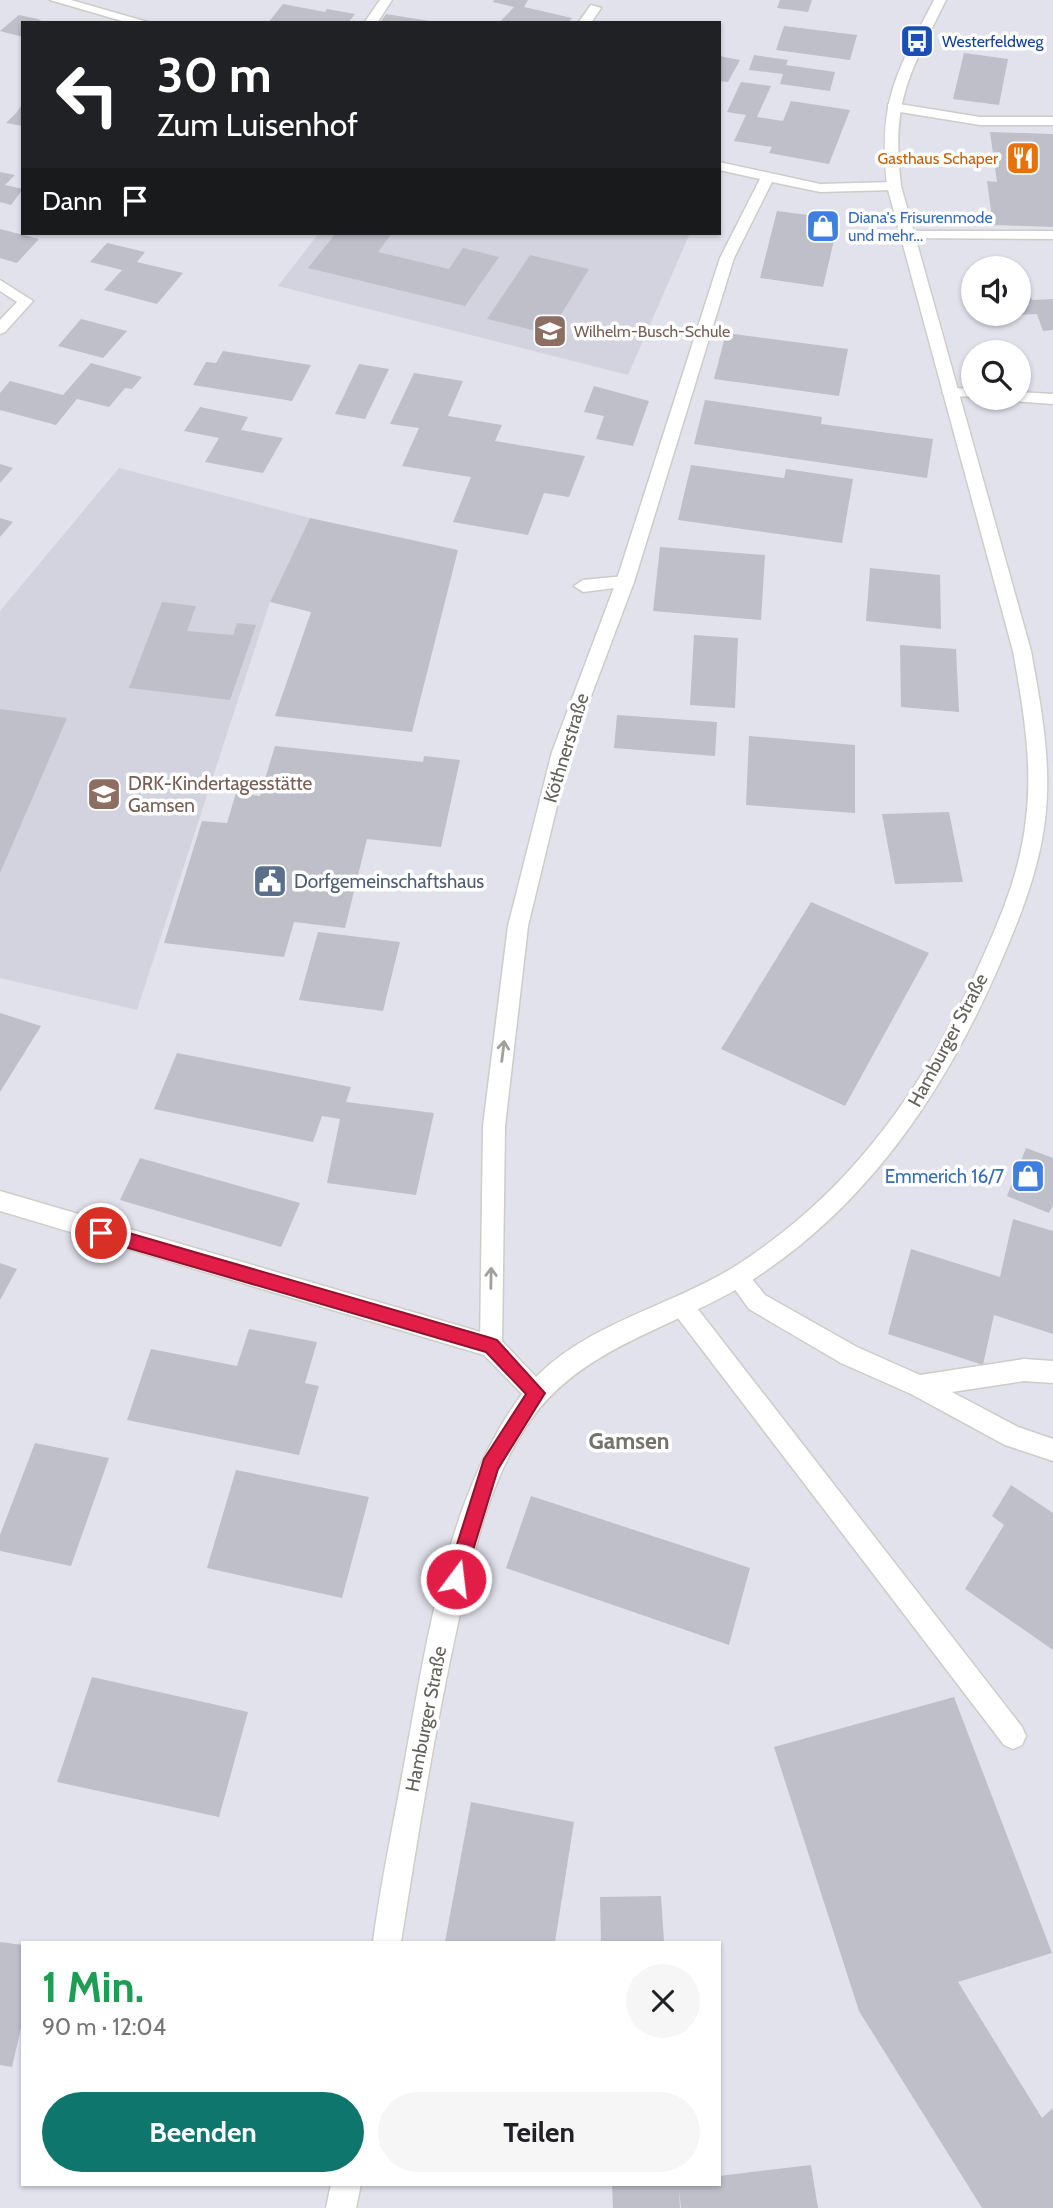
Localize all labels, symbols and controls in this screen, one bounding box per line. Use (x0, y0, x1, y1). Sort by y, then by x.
bus stop icon: Westerfeldweg (898, 22, 936, 60)
place label: Westerfeldweg (942, 32, 1045, 51)
text: 30 m (157, 45, 272, 104)
icon: left (42, 49, 133, 140)
text: Zum Luisenhof (157, 105, 358, 144)
restaurant icon: Gasthaus Schaper (1004, 139, 1042, 177)
place label: Gasthaus Schaper (877, 149, 999, 168)
icon: arrive (116, 182, 154, 220)
text: Dann (42, 185, 102, 217)
shop icon: Diana's Frisurenmode und mehr... (804, 207, 842, 245)
place label: Diana's Frisurenmode und mehr... (848, 208, 993, 245)
map controls (961, 256, 1031, 410)
button: sound (961, 256, 1031, 326)
school or university icon: Wilhelm-Busch-Schule (531, 312, 569, 350)
place label: Wilhelm-Busch-Schule (574, 322, 730, 341)
button: search (961, 340, 1031, 410)
street label: Köthnerstraße (538, 690, 594, 806)
place label: DRK-Kindertagesstätte Gamsen (128, 772, 312, 817)
school or university icon: DRK-Kindertagesstätte Gamsen (85, 775, 123, 813)
public building icon: Dorfgemeinschaftshaus (251, 862, 289, 900)
place label: Dorfgemeinschaftshaus (294, 870, 484, 893)
street label: Hamburger Straße (903, 969, 993, 1111)
one-way arrow (496, 1040, 509, 1062)
shop icon: Emmerich 16/7 (1009, 1157, 1047, 1195)
place label: Emmerich 16/7 (885, 1165, 1004, 1188)
pin (71, 1203, 131, 1263)
icon: arrive (82, 1214, 120, 1252)
one-way arrow (484, 1266, 497, 1289)
district label: Gamsen (589, 1427, 669, 1455)
position arrow (419, 1542, 493, 1616)
street label: Hamburger Straße (401, 1644, 451, 1794)
text: 1 Min. (42, 1961, 144, 2013)
button: close (626, 1964, 700, 2038)
text: 90 m · 12:04 (42, 2013, 166, 2041)
button: Beenden (42, 2092, 364, 2172)
button: Teilen (378, 2092, 700, 2172)

